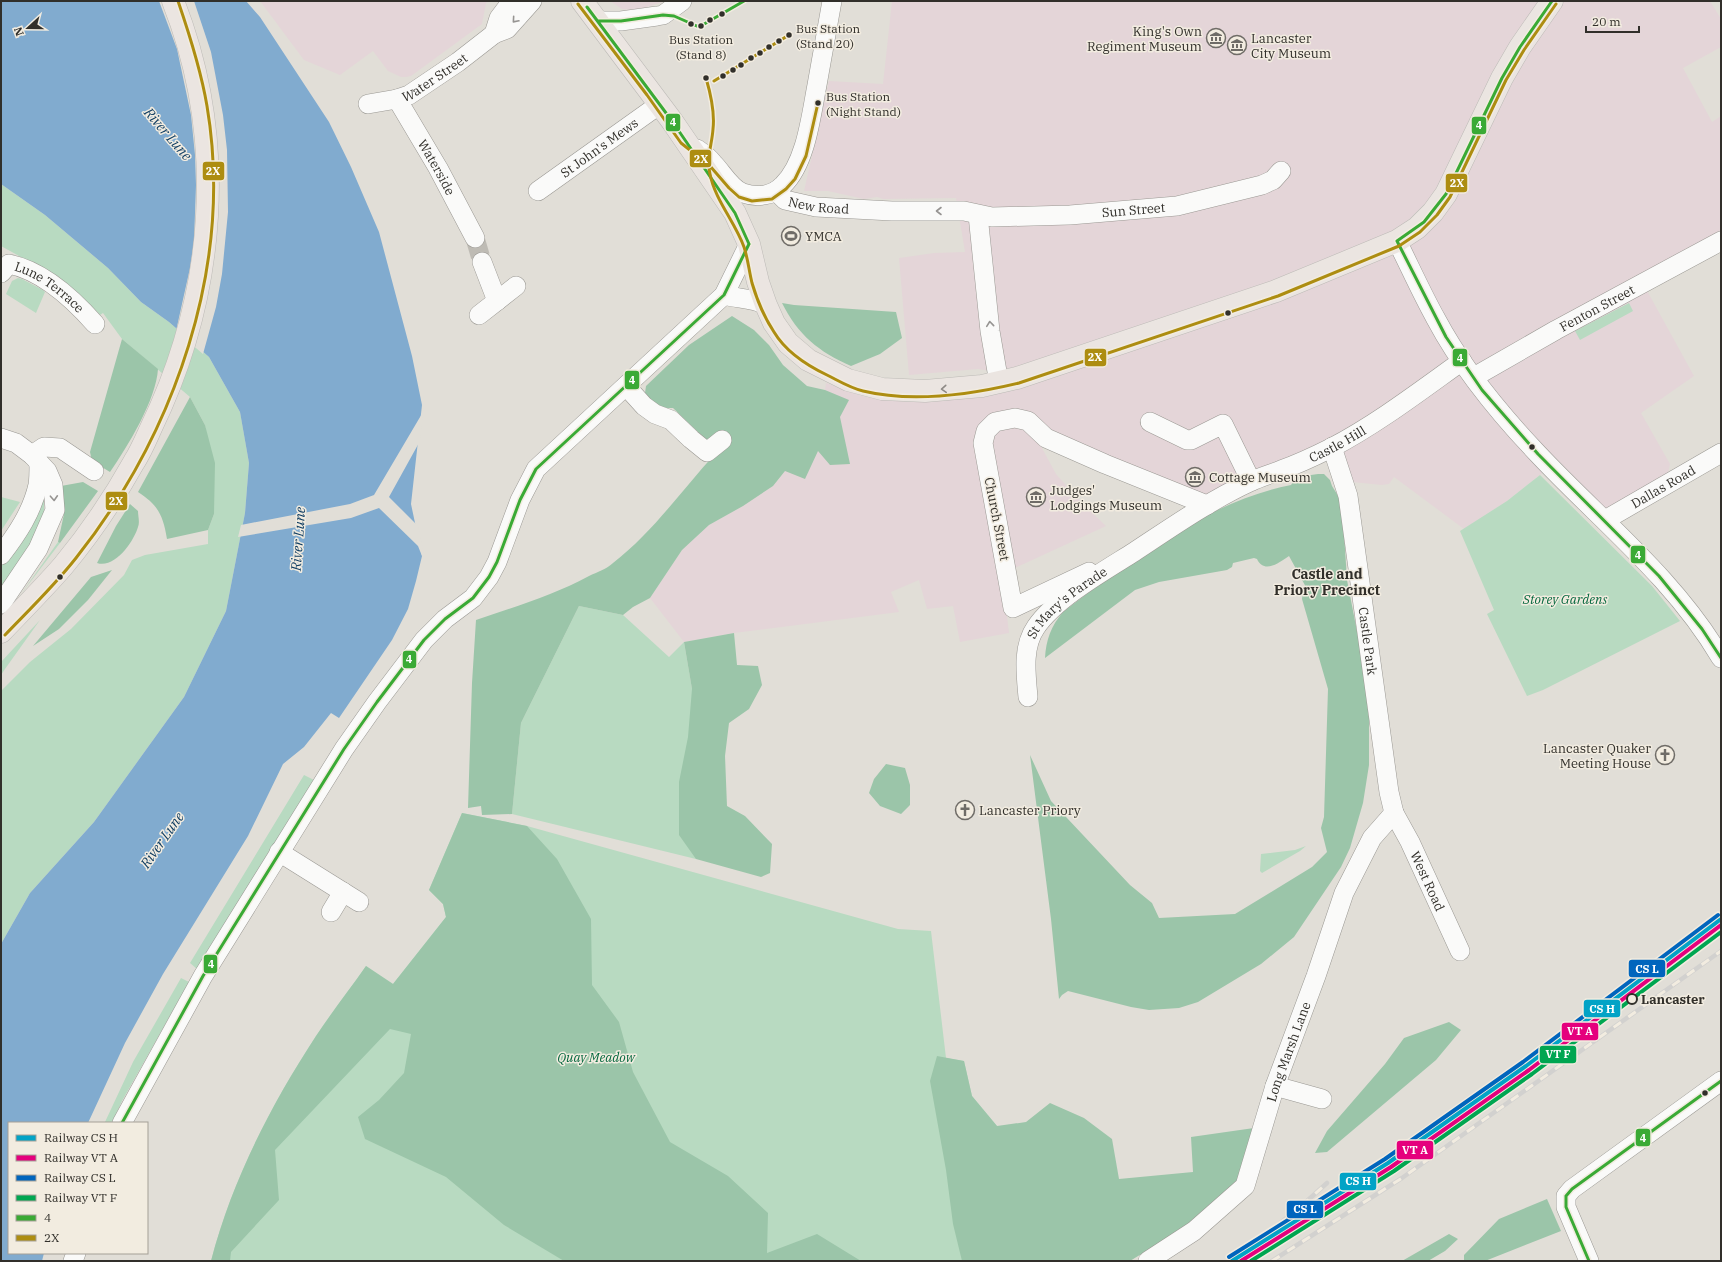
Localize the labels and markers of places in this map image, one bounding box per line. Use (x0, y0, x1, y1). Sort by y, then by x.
unlabelled marker (717, 9, 727, 19)
unlabelled marker (705, 15, 715, 25)
unlabelled marker (686, 19, 696, 29)
marker: Bus Station (Stand 8) (696, 21, 706, 31)
place label: Bus Station (Stand 20) (796, 21, 860, 51)
place label: King's Own Regiment Museum (1087, 23, 1202, 55)
museum icon: King's Own Regiment Museum (1205, 27, 1227, 49)
marker: Bus Station (Stand 20) (784, 30, 794, 40)
place label: Lancaster City Museum (1251, 30, 1331, 62)
place label: Bus Station (Stand 8) (669, 32, 733, 62)
museum icon: Lancaster City Museum (1226, 34, 1248, 56)
unlabelled marker (774, 36, 784, 46)
unlabelled marker (764, 42, 774, 52)
unlabelled marker (755, 48, 765, 58)
unlabelled marker (746, 53, 756, 63)
unlabelled marker (736, 60, 746, 70)
unlabelled marker (728, 65, 738, 75)
unlabelled marker (718, 71, 728, 81)
unlabelled marker (701, 73, 711, 83)
place label: Bus Station (Night Stand) (826, 89, 901, 119)
marker: Bus Station (Night Stand) (813, 98, 823, 108)
sports icon: YMCA (780, 225, 802, 247)
place label: YMCA (805, 228, 842, 245)
unlabelled marker (1223, 308, 1233, 318)
unlabelled marker (1527, 442, 1537, 452)
museum icon: Cottage Museum (1184, 466, 1206, 488)
place label: Cottage Museum (1209, 469, 1311, 486)
place label: Judges' Lodgings Museum (1050, 482, 1162, 514)
museum icon: Judges' Lodgings Museum (1025, 486, 1047, 508)
unlabelled marker (55, 572, 65, 582)
place label: Lancaster Quaker Meeting House (1543, 740, 1651, 772)
church icon: Lancaster Quaker Meeting House (1654, 744, 1676, 766)
church icon: Lancaster Priory (954, 799, 976, 821)
place label: Lancaster Priory (979, 802, 1081, 819)
place label: Lancaster (1641, 991, 1705, 1008)
marker: Lancaster (1626, 993, 1638, 1005)
unlabelled marker (1700, 1088, 1710, 1098)

